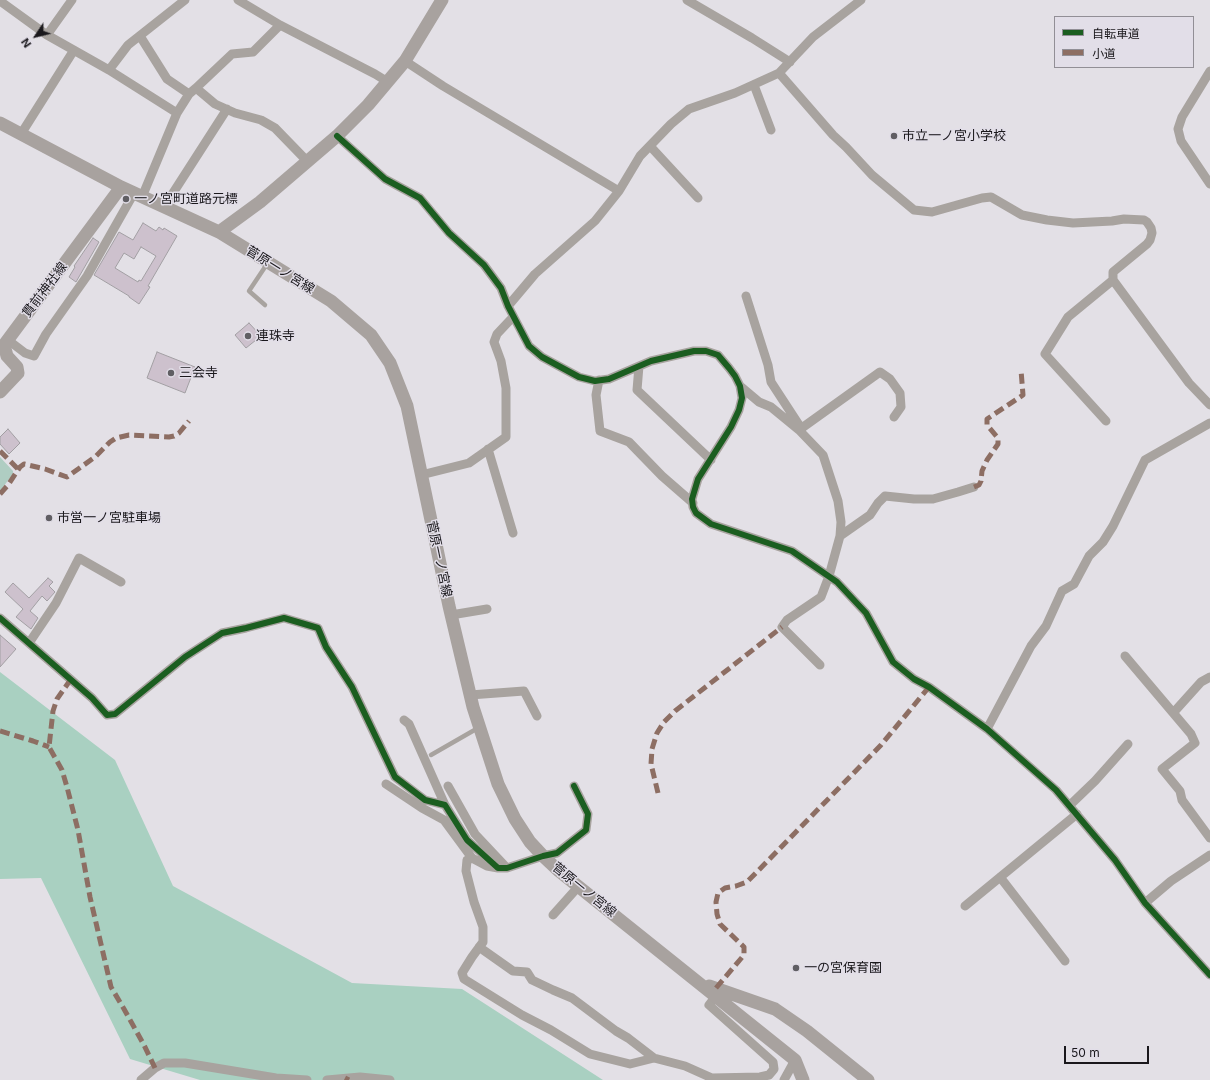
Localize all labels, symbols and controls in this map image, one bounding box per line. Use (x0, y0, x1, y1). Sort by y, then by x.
north arrow (16, 16, 56, 56)
legend (1054, 16, 1194, 68)
text: 自転車道 (1092, 26, 1140, 41)
text: N (18, 35, 34, 50)
text: 小道 (1092, 46, 1116, 61)
place label: 市立一ノ宮小学校 (902, 128, 1006, 144)
marker: 市立一ノ宮小学校 (889, 131, 899, 141)
place label: 一ノ宮町道路元標 (134, 191, 238, 207)
marker: 一ノ宮町道路元標 (121, 194, 131, 204)
street label: 菅原一ノ宮線 (243, 243, 317, 297)
street label: 貫前神社線 (19, 259, 71, 321)
place label: 連珠寺 (256, 328, 295, 344)
marker: 連珠寺 (243, 331, 253, 341)
place label: 三会寺 (179, 365, 218, 381)
marker: 三会寺 (166, 368, 176, 378)
place label: 市営一ノ宮駐車場 (57, 510, 161, 526)
marker: 市営一ノ宮駐車場 (44, 513, 54, 523)
street label: 菅原一ノ宮線 (423, 519, 455, 599)
street label: 菅原一ノ宮線 (549, 859, 619, 921)
place label: 一の宮保育園 (804, 960, 882, 976)
marker: 一の宮保育園 (791, 963, 801, 973)
scale bar (1066, 1038, 1151, 1064)
text: 50 m (1071, 1045, 1100, 1060)

